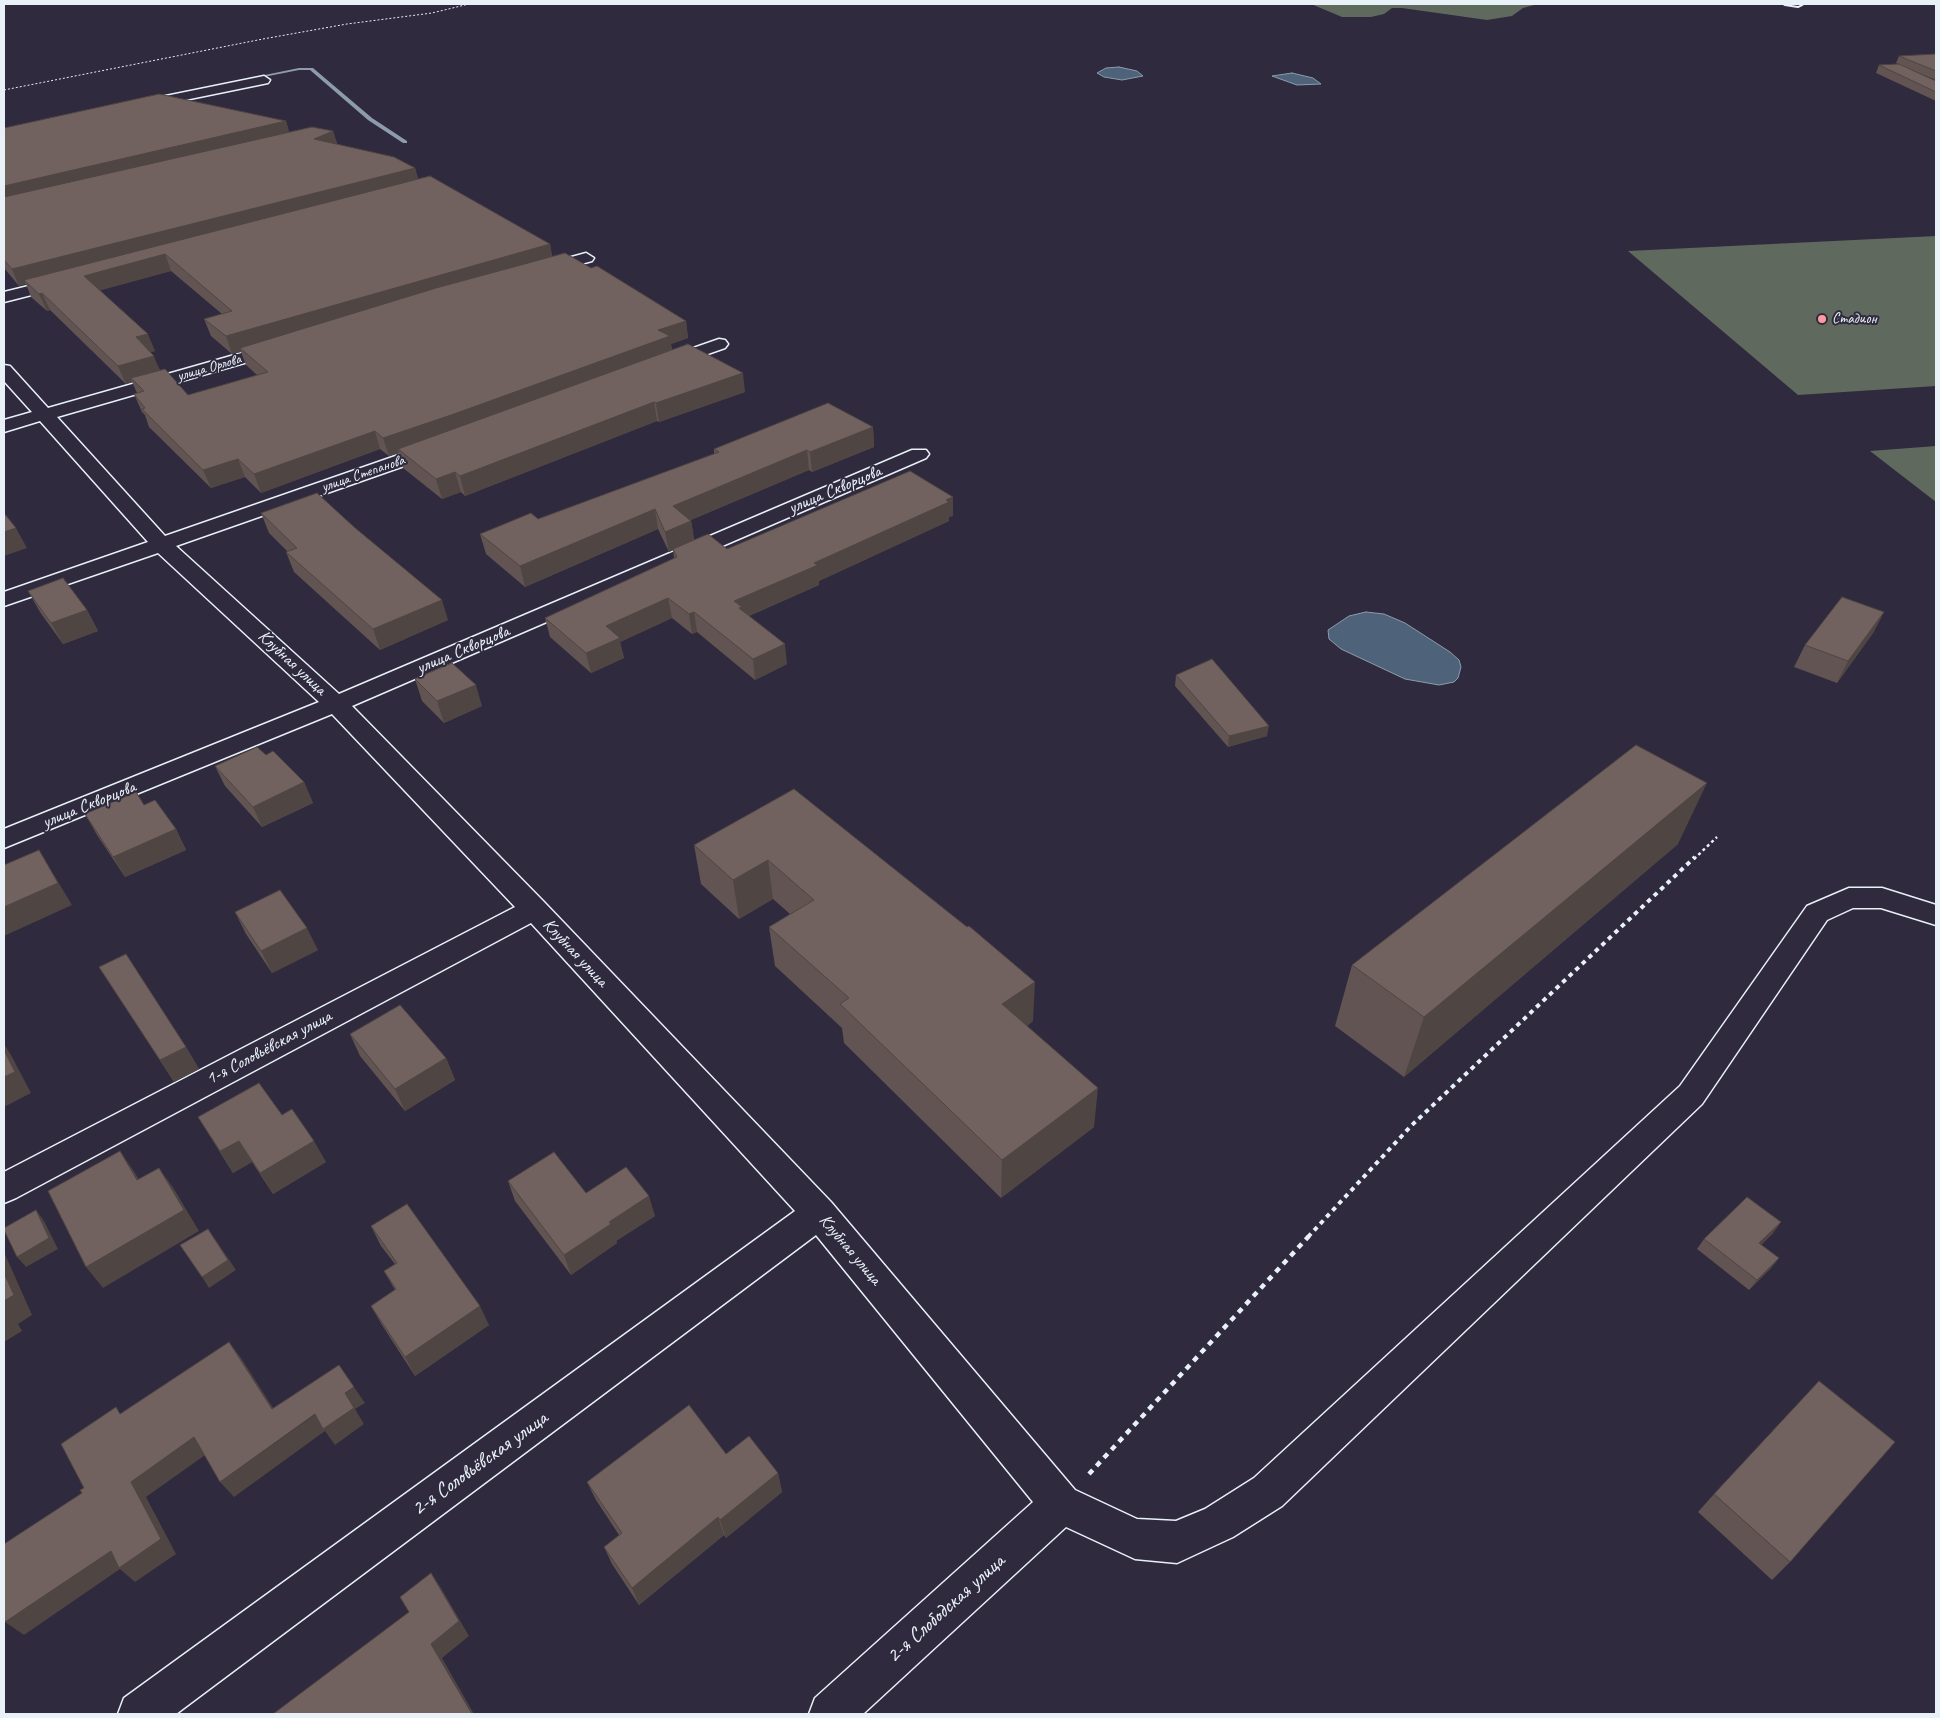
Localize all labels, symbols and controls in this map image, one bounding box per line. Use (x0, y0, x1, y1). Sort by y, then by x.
place label: Стадион (1832, 310, 1877, 328)
marker: Стадион (1816, 313, 1828, 325)
street label: улица Орлова (175, 350, 243, 386)
street label: улица Степанова (319, 451, 407, 497)
street label: улица Скворцова (785, 461, 885, 519)
street label: улица Скворцова (413, 621, 513, 679)
street label: Клубная улица (253, 626, 331, 700)
street label: улица Скворцова (39, 776, 139, 834)
street label: Клубная улица (538, 914, 612, 992)
street label: 1-я Соловьёвская улица (203, 1006, 335, 1090)
street label: Клубная улица (814, 1210, 886, 1290)
street label: 2-я Соловьёвская улица (407, 1406, 553, 1522)
street label: 2-я Слободская улица (882, 1549, 1010, 1669)

